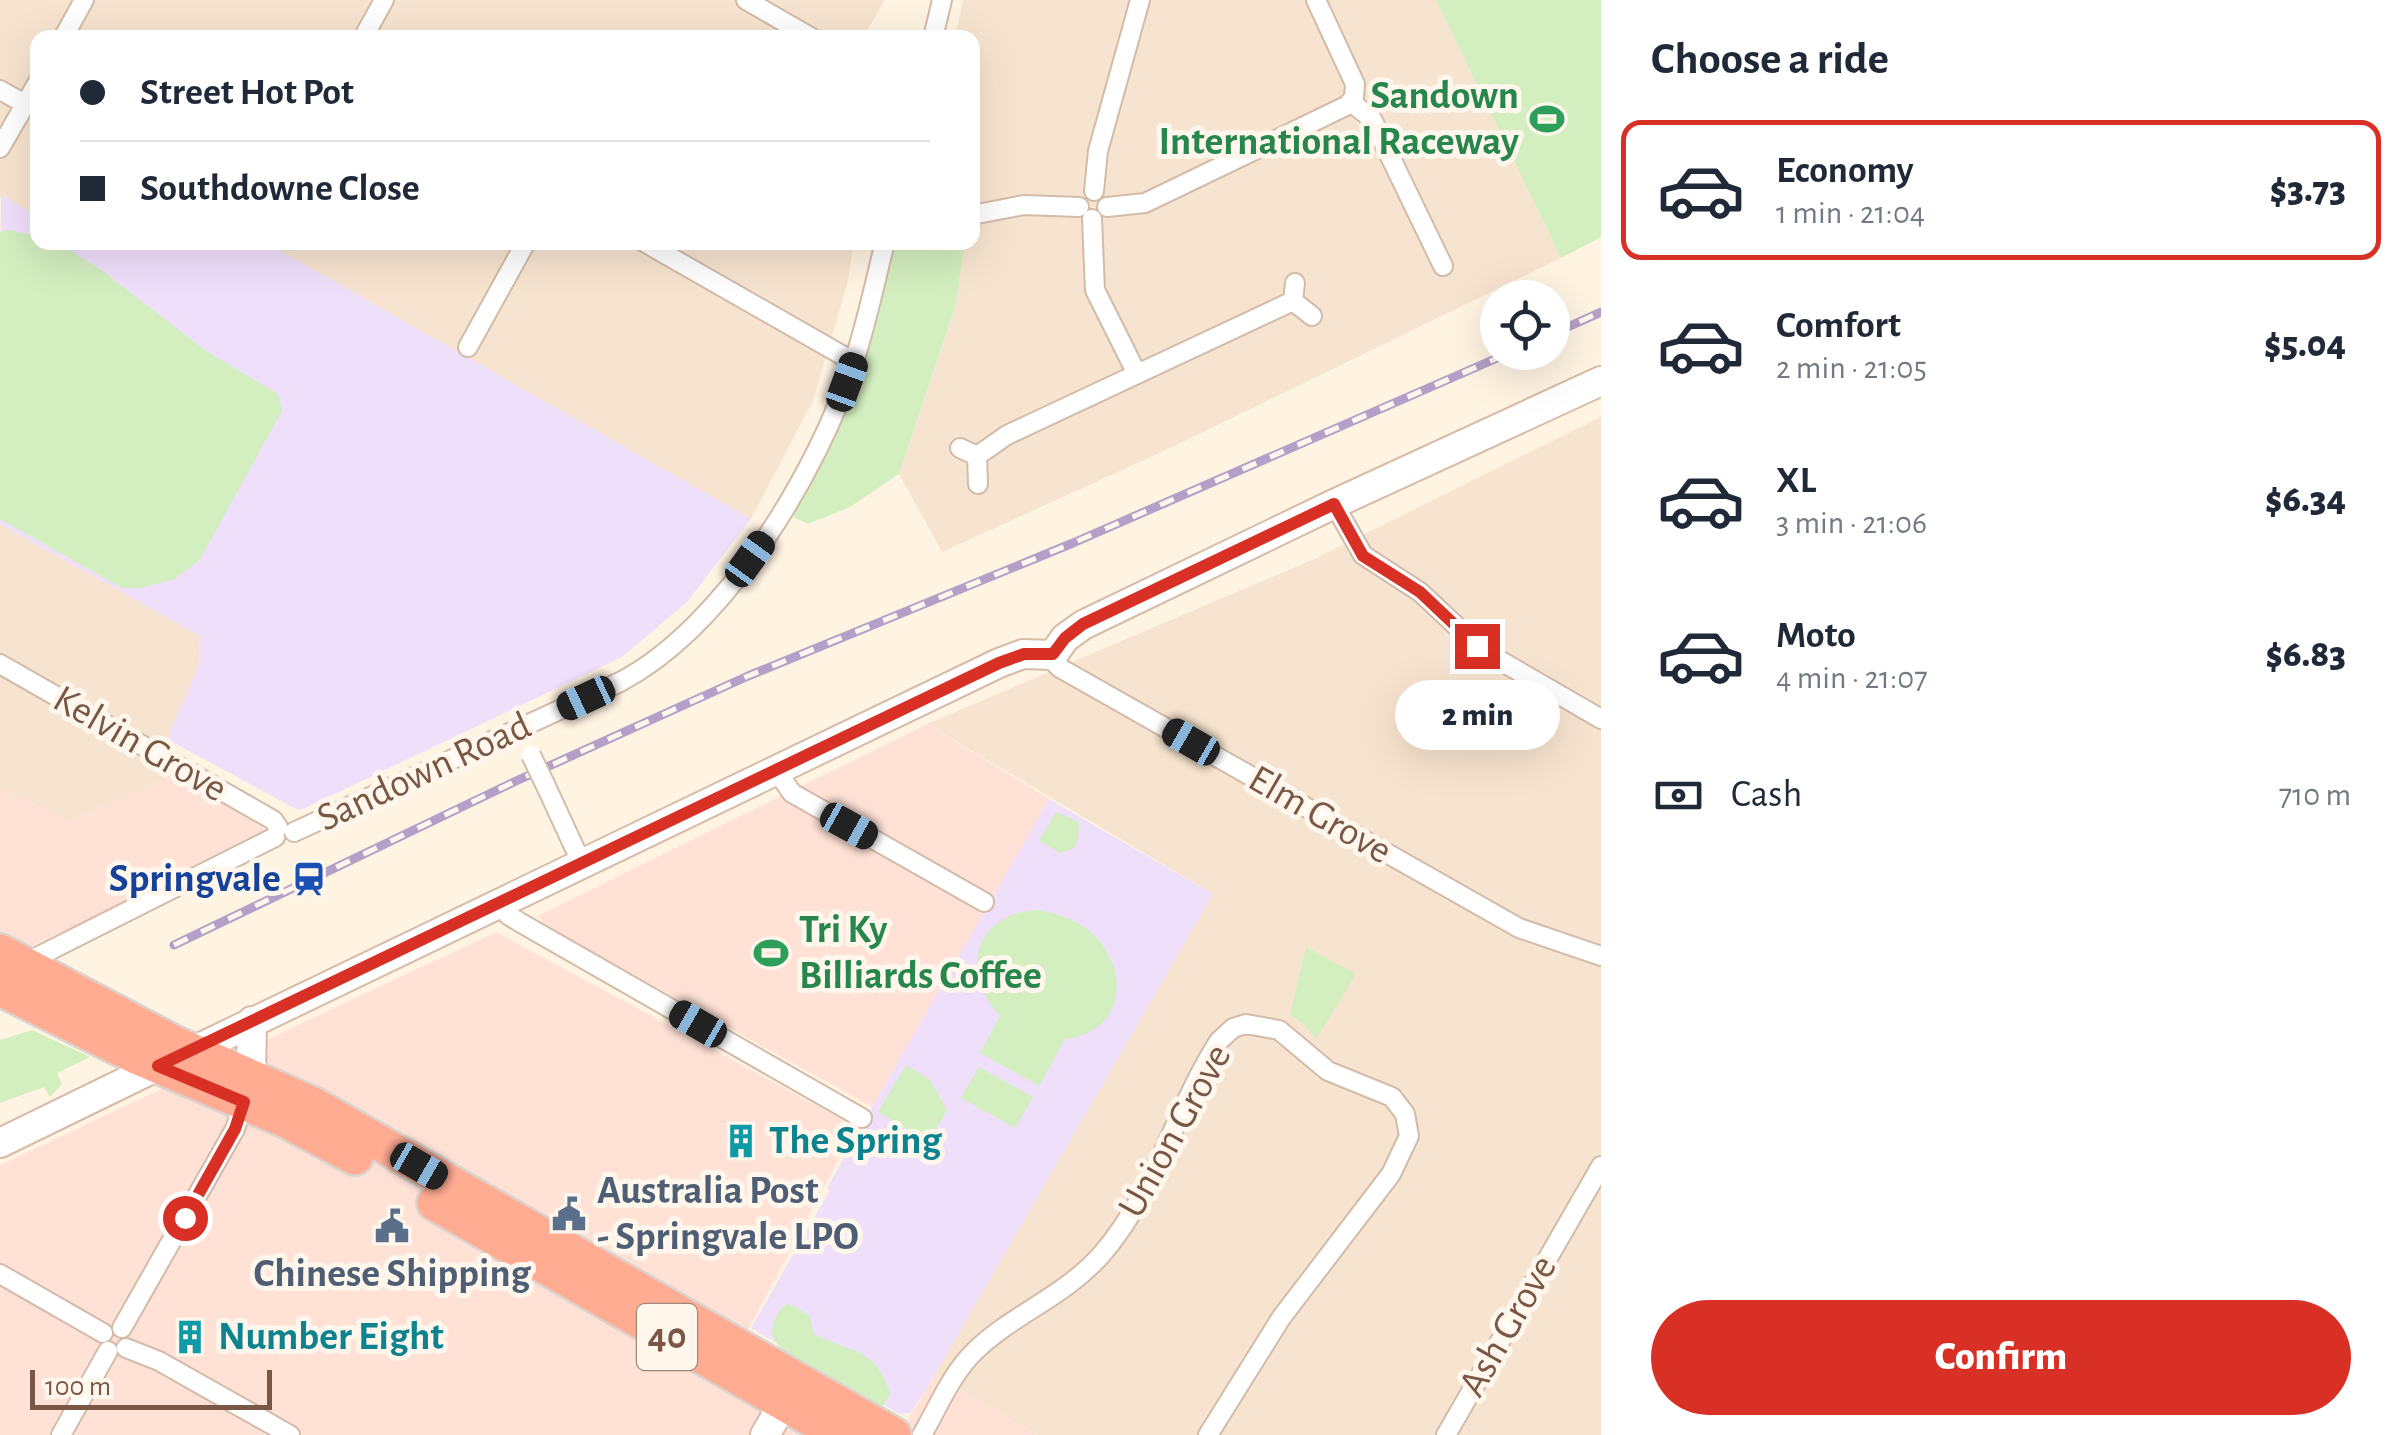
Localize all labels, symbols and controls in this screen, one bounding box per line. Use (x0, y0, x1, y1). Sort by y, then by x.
text: Choose a ride (1651, 37, 1889, 82)
text: Street Hot Pot (140, 74, 354, 112)
place label: Sandown International Raceway (1158, 76, 1519, 162)
sports icon: Sandown International Raceway (1528, 100, 1566, 138)
icon: car (1656, 145, 1746, 235)
text: Economy (1776, 152, 1914, 190)
text: Southdowne Close (140, 170, 420, 208)
text: $3.73 (2270, 171, 2346, 209)
text: 1 min · 21:04 (1776, 197, 1925, 229)
map controls (1480, 280, 1570, 370)
button: locate (1480, 280, 1570, 370)
icon: car (1656, 300, 1746, 390)
text: Comfort (1776, 307, 1901, 345)
text: $5.04 (2264, 326, 2346, 364)
car (823, 349, 871, 415)
text: 2 min · 21:05 (1776, 352, 1927, 384)
icon: car (1656, 455, 1746, 545)
text: XL (1776, 462, 1816, 500)
text: $6.34 (2265, 481, 2346, 519)
text: 3 min · 21:06 (1776, 507, 1927, 539)
car (720, 526, 780, 592)
icon: car (1656, 610, 1746, 700)
text: Moto (1776, 617, 1856, 655)
route end (1455, 624, 1500, 669)
text: $6.83 (2266, 636, 2346, 674)
text: 4 min · 21:07 (1776, 662, 1928, 694)
car (552, 672, 620, 724)
street label: Kelvin Grove (46, 678, 234, 810)
callout: 2 min (1394, 681, 1560, 751)
text: 2 min (1442, 699, 1513, 731)
street label: Sandown Road (311, 705, 537, 839)
car (1158, 714, 1224, 770)
street label: Elm Grove (1242, 758, 1398, 872)
icon: cash (1651, 768, 1706, 823)
text: Cash (1731, 776, 1802, 814)
text: 710 m (2279, 779, 2351, 811)
car (815, 798, 883, 854)
place label: Springvale (109, 859, 281, 899)
station icon: Springvale (290, 860, 328, 898)
place label: Tri Ky Billiards Coffee (799, 910, 1042, 996)
sports icon: Tri Ky Billiards Coffee (752, 934, 790, 972)
car (665, 996, 731, 1052)
street label: Union Grove (1111, 1038, 1239, 1224)
place label: The Spring (769, 1121, 942, 1161)
building icon: The Spring (722, 1122, 760, 1160)
car (386, 1138, 452, 1194)
place label: Australia Post - Springvale LPO (597, 1171, 859, 1257)
public building icon: Australia Post - Springvale LPO (550, 1195, 588, 1233)
route start (163, 1196, 208, 1241)
public building icon: Chinese Shipping (373, 1207, 411, 1245)
street label: Ash Grove (1452, 1249, 1564, 1403)
place label: Chinese Shipping (253, 1254, 532, 1294)
button: Confirm (1651, 1300, 2351, 1415)
road number: 40 (637, 1304, 697, 1370)
place label: Number Eight (218, 1317, 444, 1357)
building icon: Number Eight (171, 1318, 209, 1356)
scale bar (30, 1365, 272, 1410)
text: 100 m (45, 1373, 111, 1401)

